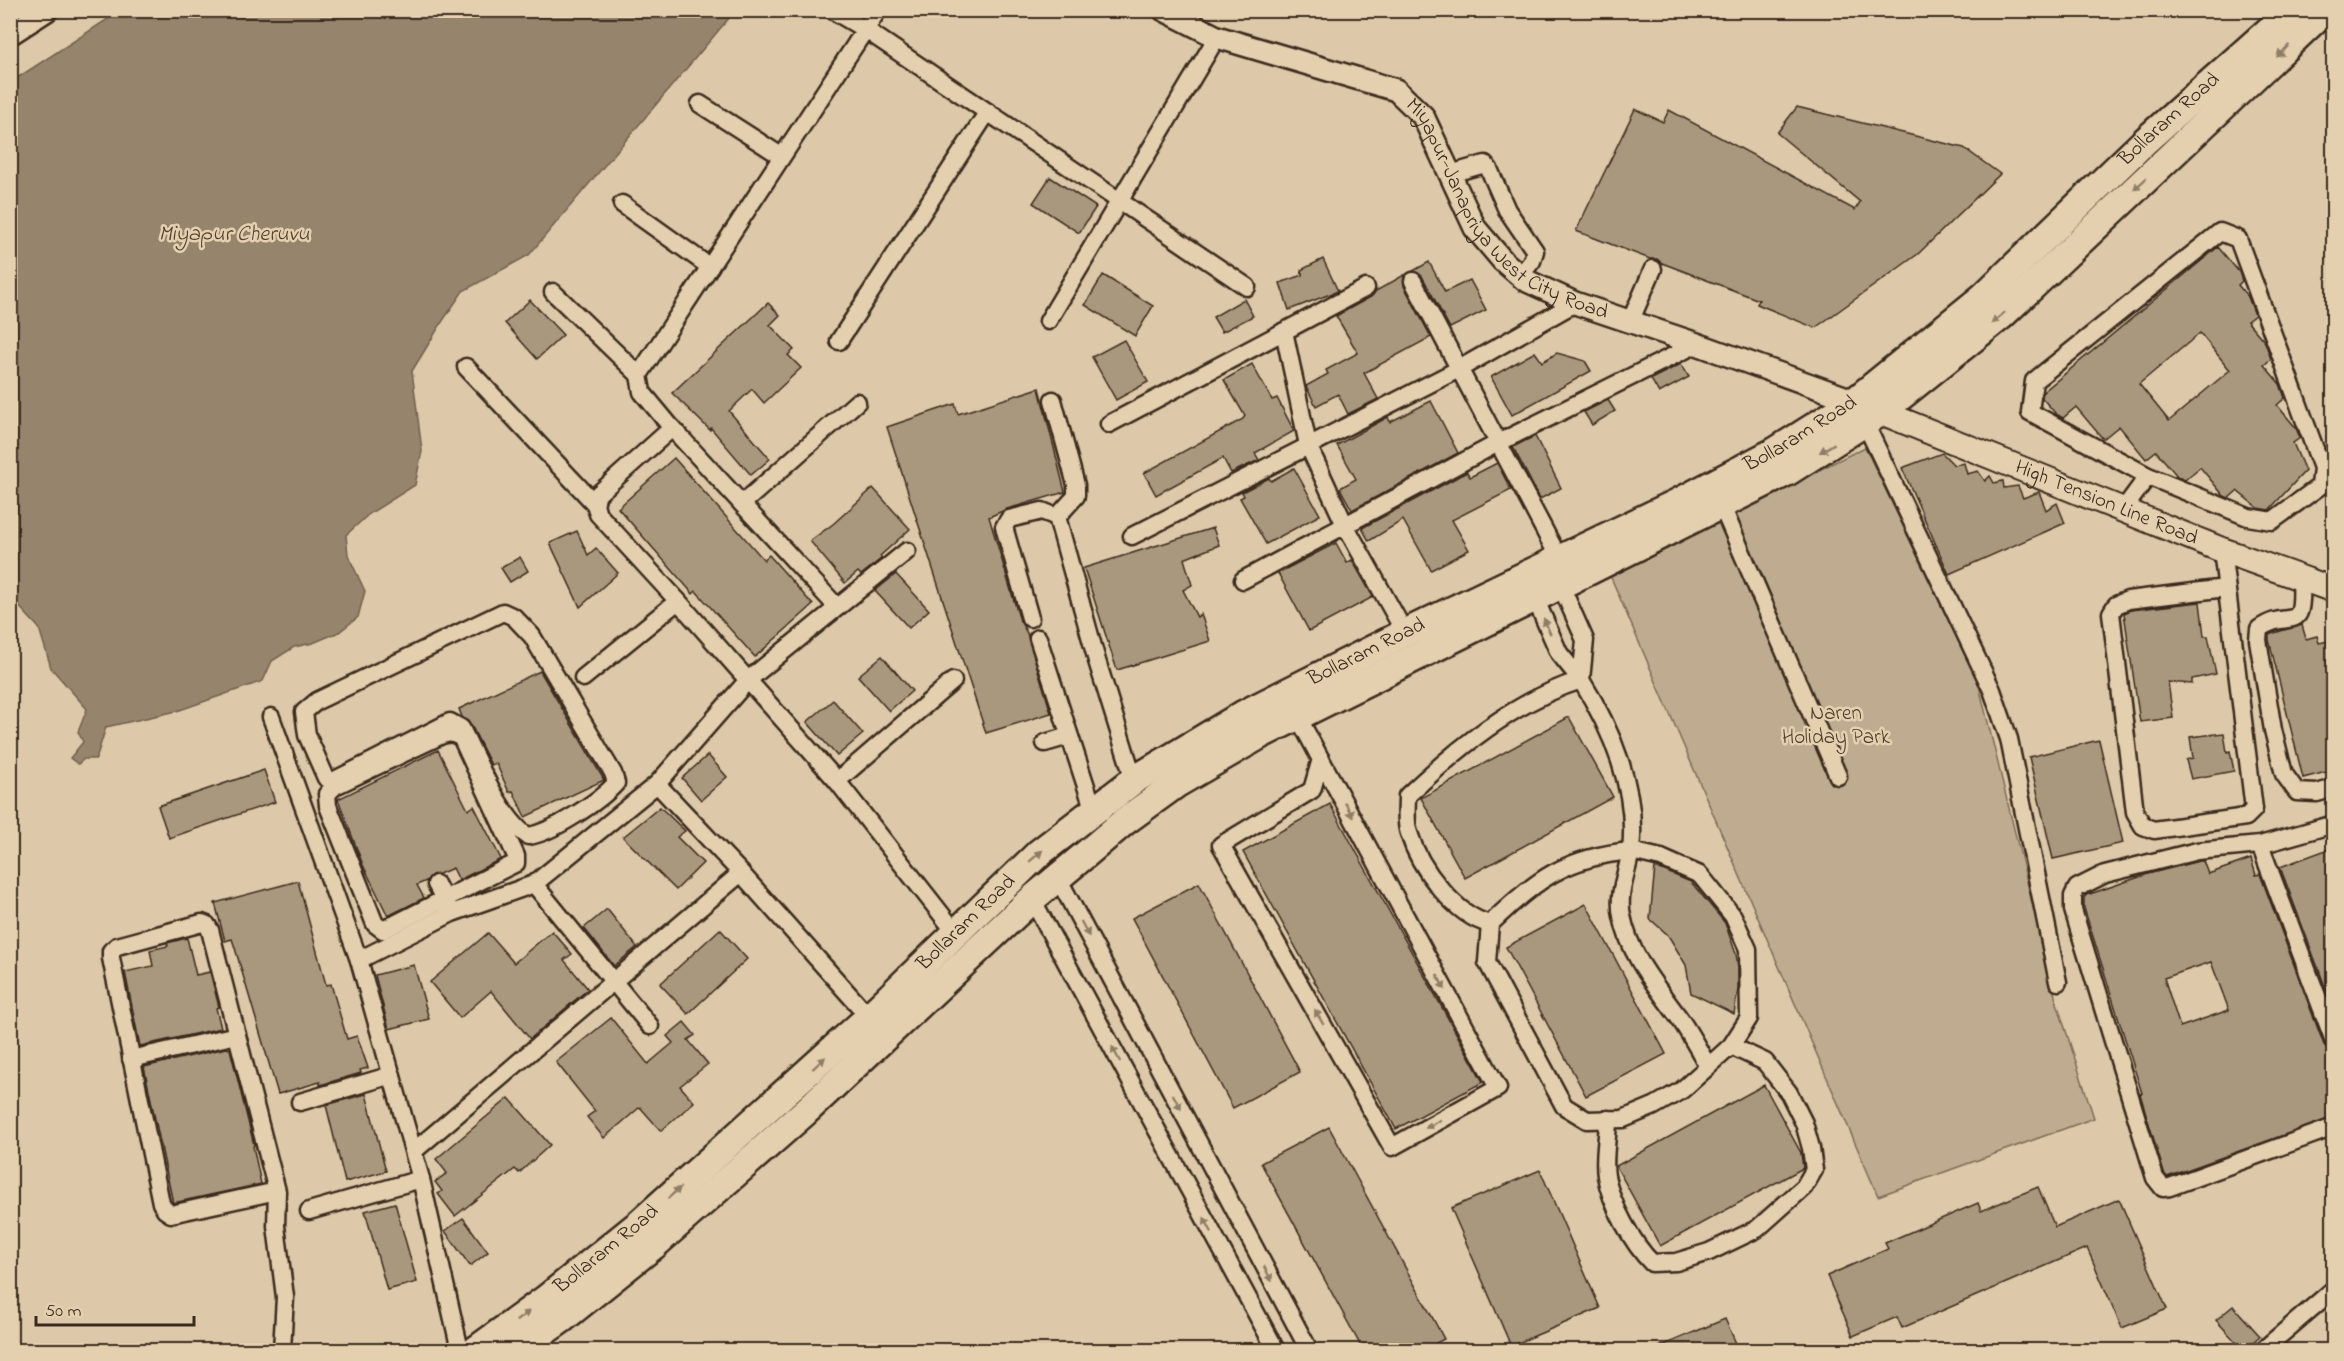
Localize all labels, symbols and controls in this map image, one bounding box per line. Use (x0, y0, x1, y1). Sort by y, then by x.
one-way arrow (2275, 44, 2290, 58)
street label: Bollaram Road (2111, 66, 2227, 174)
street label: Miyapur-Janapriya West City Road (1398, 91, 1612, 328)
one-way arrow (2133, 177, 2148, 190)
water label: Miyapur Cheruvu (159, 219, 310, 251)
one-way arrow (1990, 311, 2006, 324)
street label: Bollaram Road (1738, 388, 1863, 481)
one-way arrow (1819, 443, 1835, 454)
street label: High Tension Line Road (2010, 453, 2202, 554)
street label: Bollaram Road (1302, 610, 1431, 695)
one-way arrow (1542, 616, 1552, 634)
park label: Naren Holiday Park (1782, 699, 1891, 755)
one-way arrow (1344, 802, 1354, 819)
one-way arrow (1029, 849, 1044, 863)
street label: Bollaram Road (909, 868, 1023, 979)
one-way arrow (1080, 921, 1090, 938)
one-way arrow (1436, 974, 1446, 991)
one-way arrow (1313, 1009, 1324, 1025)
one-way arrow (1111, 1045, 1121, 1062)
one-way arrow (812, 1056, 827, 1070)
one-way arrow (1172, 1093, 1182, 1110)
one-way arrow (1424, 1119, 1441, 1129)
one-way arrow (666, 1187, 681, 1200)
street label: Bollaram Road (547, 1197, 666, 1302)
one-way arrow (1203, 1216, 1213, 1233)
one-way arrow (1263, 1266, 1273, 1283)
scale bar (36, 1289, 194, 1327)
text: 50 m (45, 1299, 82, 1325)
one-way arrow (514, 1310, 530, 1322)

